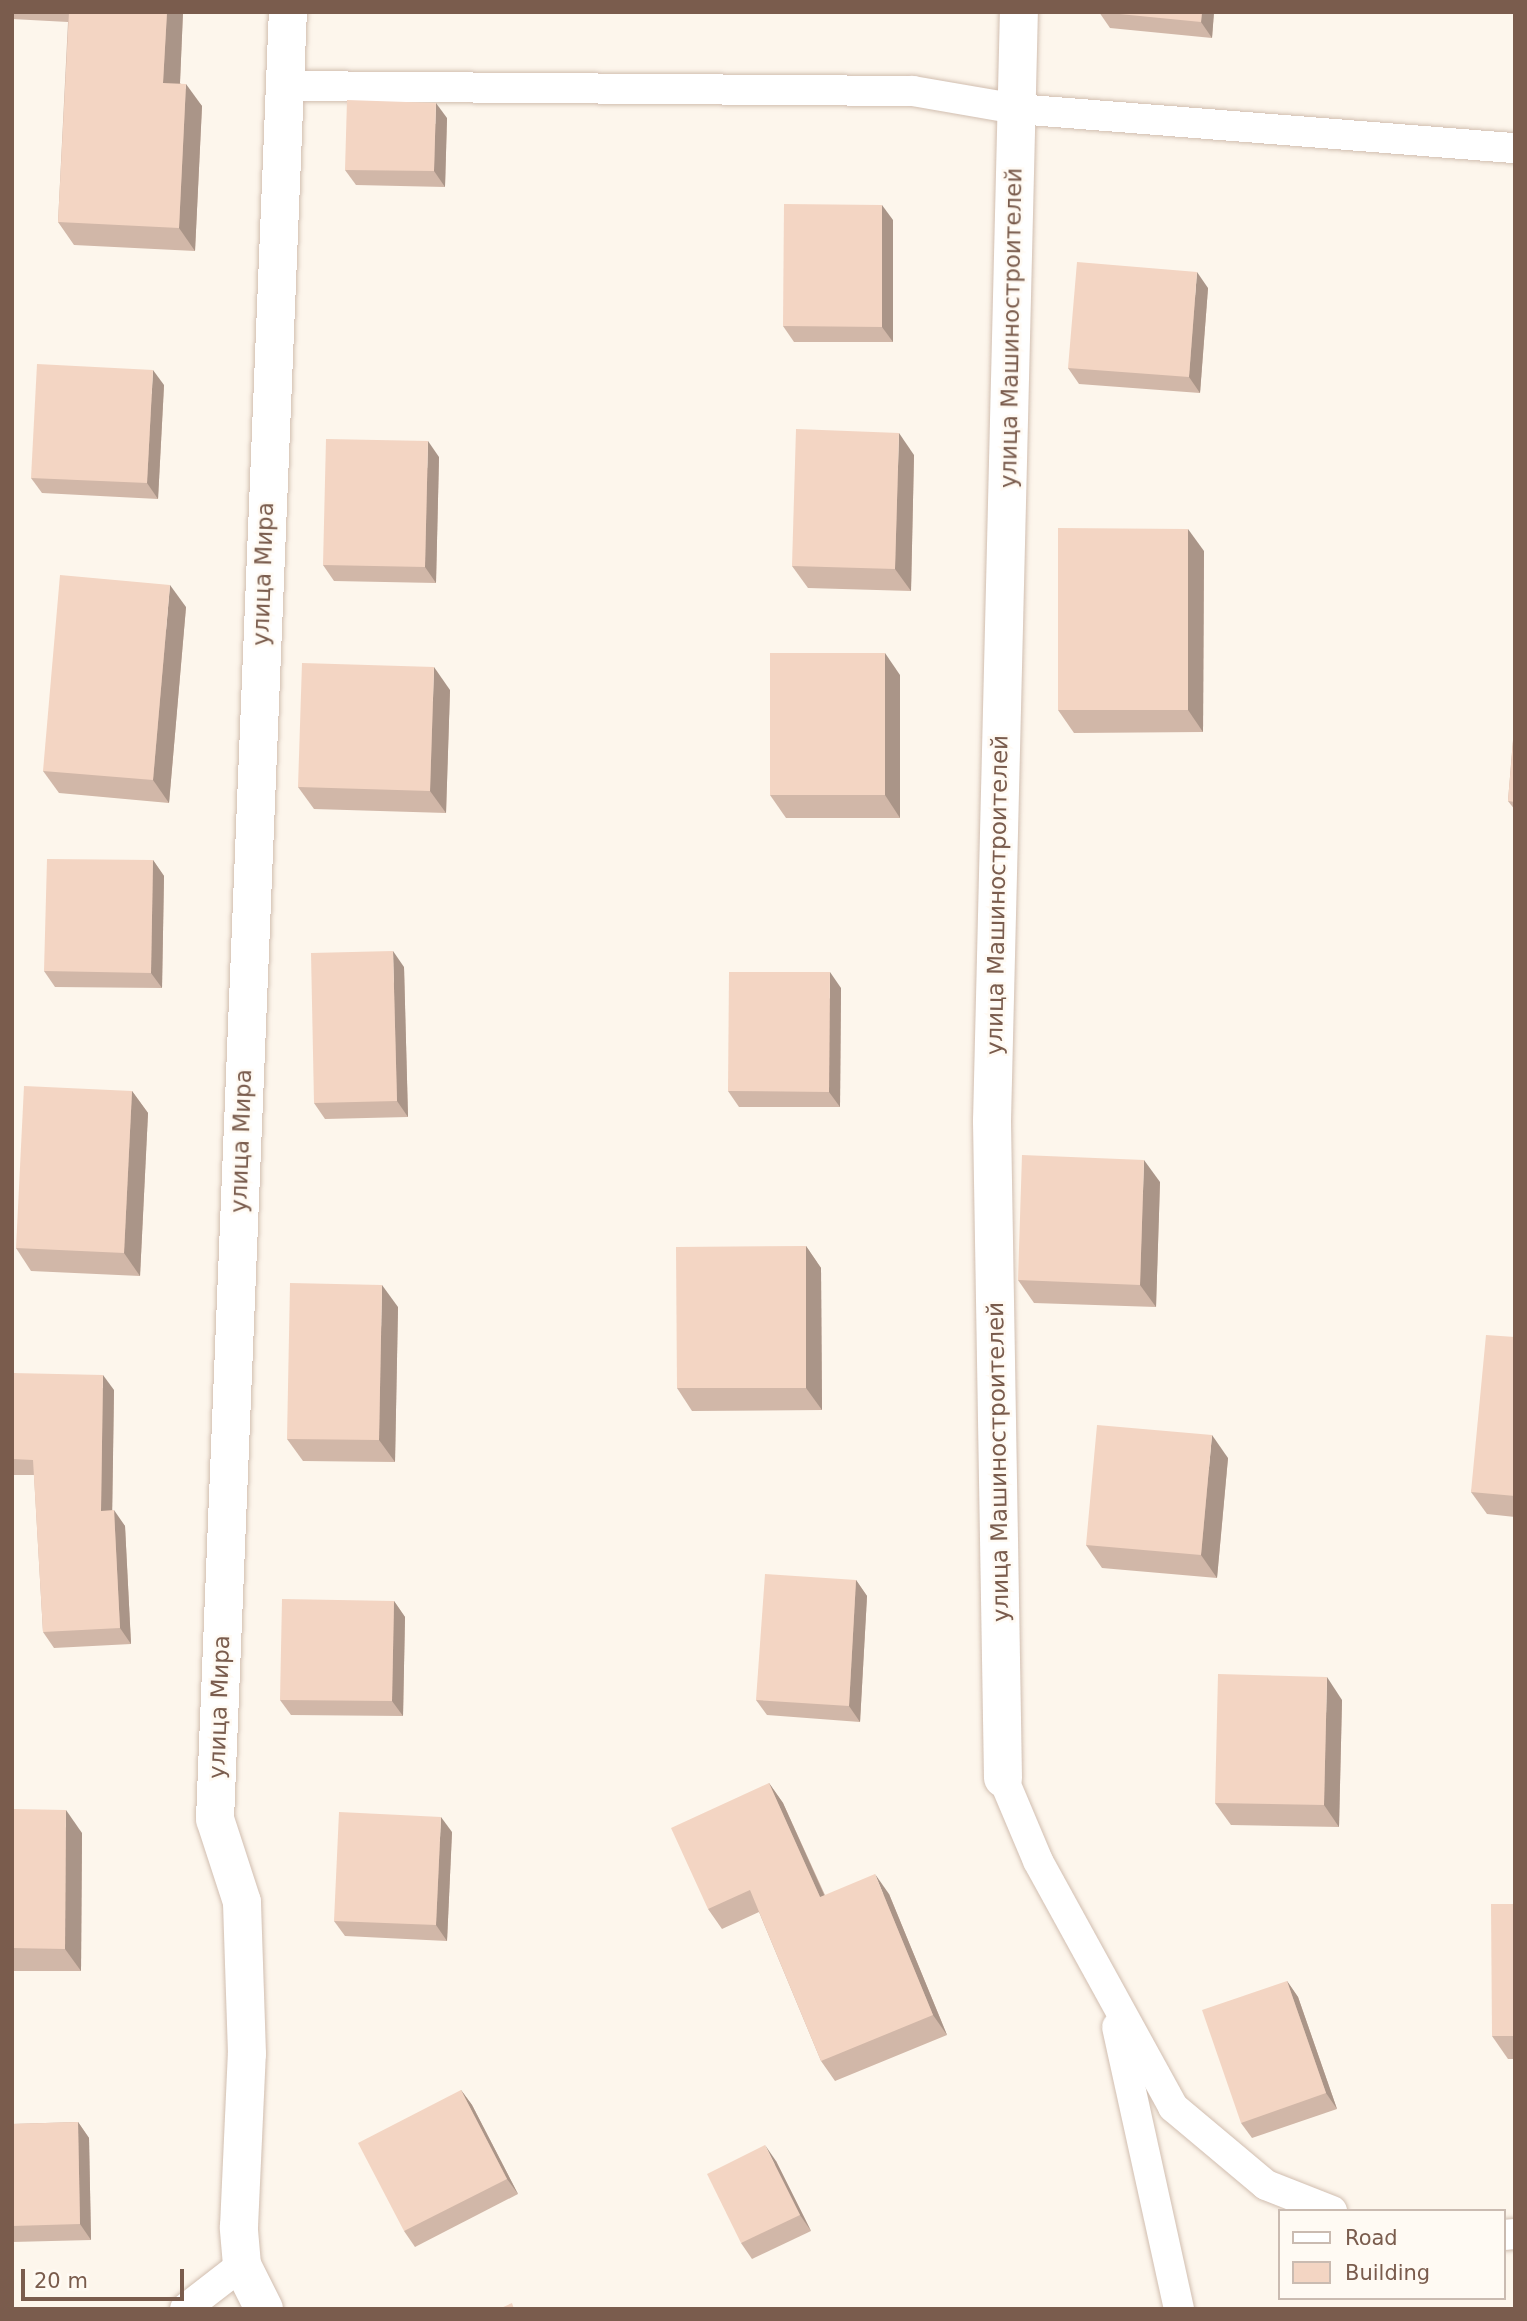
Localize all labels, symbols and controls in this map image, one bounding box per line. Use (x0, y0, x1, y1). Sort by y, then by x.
street label: улица Машиностроителей (994, 168, 1028, 488)
street label: улица Мира (247, 502, 279, 646)
street label: улица Машиностроителей (980, 735, 1014, 1055)
street label: улица Мира (225, 1069, 257, 1213)
street label: улица Машиностроителей (981, 1302, 1015, 1622)
street label: улица Мира (203, 1635, 235, 1779)
legend (1278, 2209, 1506, 2300)
text: Road (1345, 2226, 1398, 2250)
scale bar (24, 2254, 187, 2298)
text: Building (1345, 2261, 1430, 2285)
text: 20 m (34, 2269, 88, 2293)

